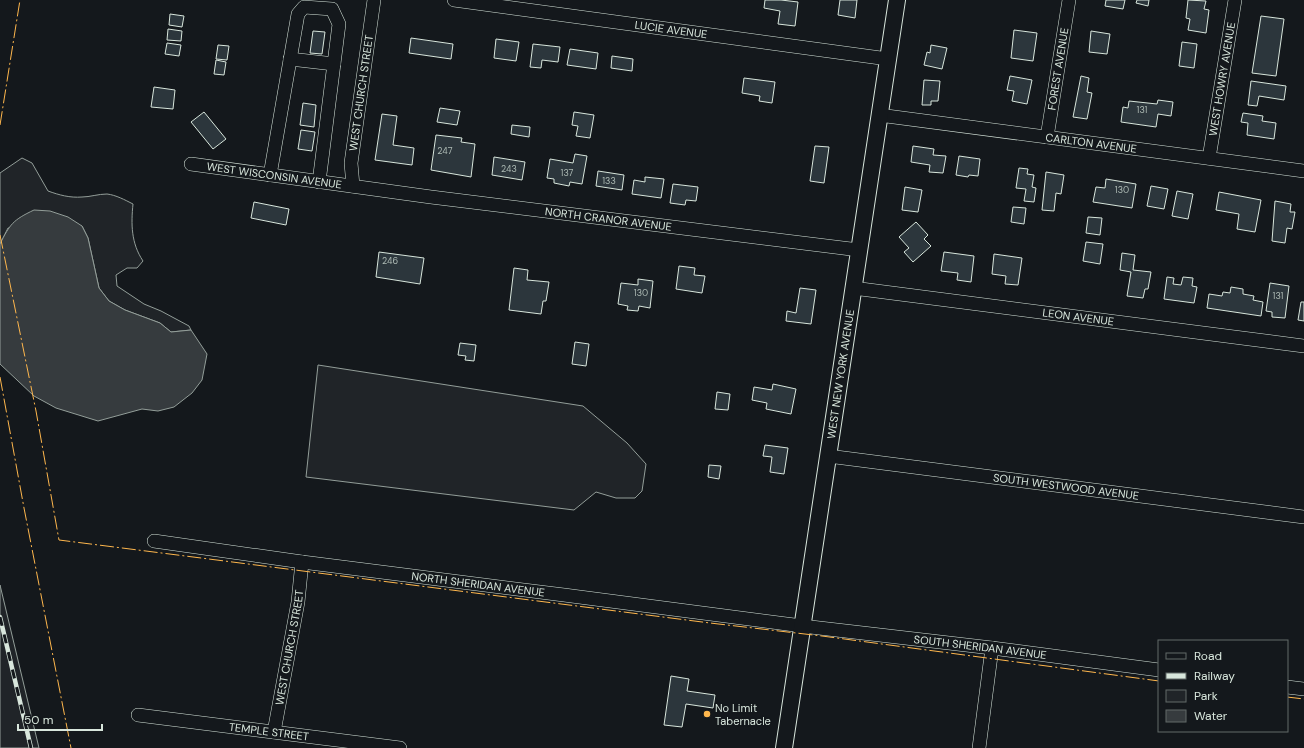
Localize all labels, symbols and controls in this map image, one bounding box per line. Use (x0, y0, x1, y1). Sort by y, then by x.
street label: LUCIE AVENUE (634, 18, 708, 41)
street label: WEST HOWRY AVENUE (1206, 21, 1238, 137)
street label: FOREST AVENUE (1044, 27, 1071, 111)
street label: WEST CHURCH STREET (346, 34, 376, 152)
house number: 131 (1137, 104, 1148, 116)
street label: CARLTON AVENUE (1045, 130, 1138, 156)
house number: 247 (437, 145, 453, 157)
street label: WEST WISCONSIN AVENUE (206, 159, 343, 192)
house number: 243 (501, 163, 517, 175)
house number: 137 (561, 167, 574, 179)
house number: 133 (602, 175, 616, 187)
house number: 130 (1115, 184, 1129, 196)
street label: NORTH CRANOR AVENUE (544, 204, 673, 234)
house number: 246 (382, 255, 398, 267)
house number: 130 (634, 287, 648, 299)
house number: 131 (1273, 290, 1284, 302)
street label: LEON AVENUE (1042, 305, 1115, 328)
street label: WEST NEW YORK AVENUE (824, 309, 857, 440)
street label: SOUTH WESTWOOD AVENUE (992, 470, 1140, 503)
street label: NORTH SHERIDAN AVENUE (411, 569, 546, 600)
street label: WEST CHURCH STREET (272, 589, 306, 706)
street label: SOUTH SHERIDAN AVENUE (913, 632, 1047, 662)
legend (1158, 640, 1288, 732)
text: Road (1194, 648, 1222, 664)
text: Railway (1194, 668, 1235, 684)
text: Park (1194, 688, 1218, 704)
place label: No Limit Tabernacle (715, 701, 771, 728)
scale bar (18, 706, 102, 732)
text: Water (1194, 708, 1228, 724)
marker: No Limit Tabernacle (702, 709, 712, 719)
text: 50 m (24, 712, 53, 728)
street label: TEMPLE STREET (228, 720, 310, 743)

